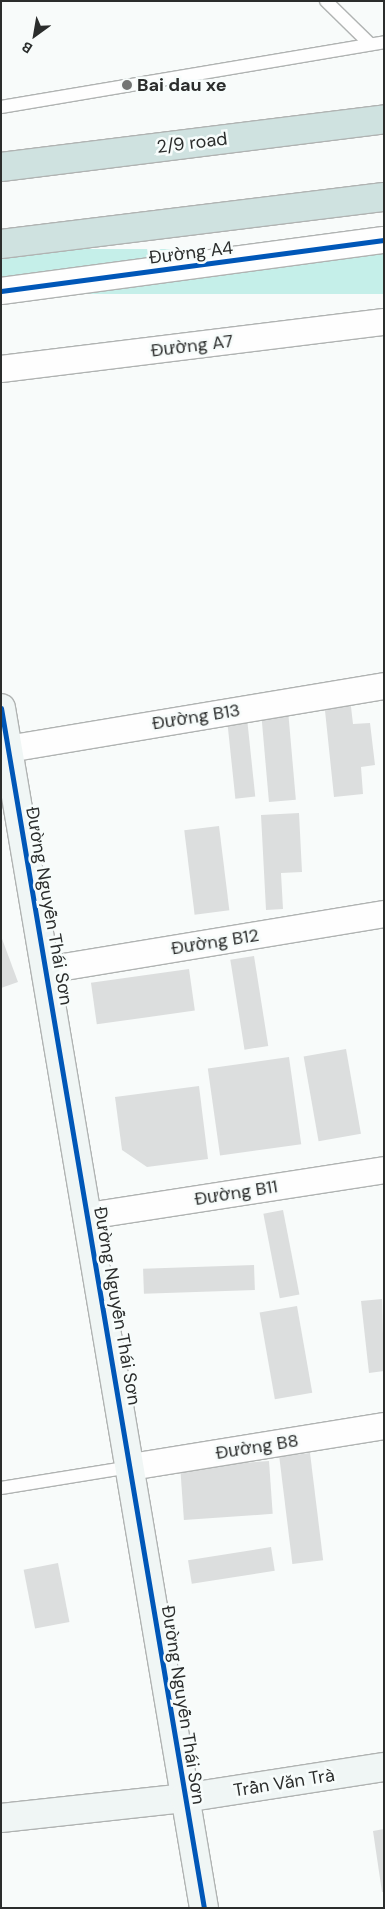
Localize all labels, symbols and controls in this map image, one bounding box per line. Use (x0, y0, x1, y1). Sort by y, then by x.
north arrow (10, 10, 60, 60)
text: B (18, 38, 36, 58)
place label: Bai dau xe (137, 74, 226, 96)
marker: Bai dau xe (121, 79, 133, 91)
street label: 2/9 road (156, 128, 228, 158)
street label: Đường A4 (148, 237, 234, 269)
street label: Đường A7 (150, 330, 234, 362)
street label: Đường B13 (150, 699, 242, 735)
street label: Đường Nguyễn Thái Sơn (21, 805, 77, 1007)
street label: Đường B12 (170, 924, 260, 960)
street label: Đường B11 (193, 1176, 279, 1210)
street label: Đường Nguyễn Thái Sơn (89, 1205, 145, 1407)
street label: Đường B8 (214, 1430, 300, 1464)
street label: Đường Nguyễn Thái Sơn (157, 1604, 209, 1806)
street label: Trần Văn Trà (232, 1764, 336, 1802)

